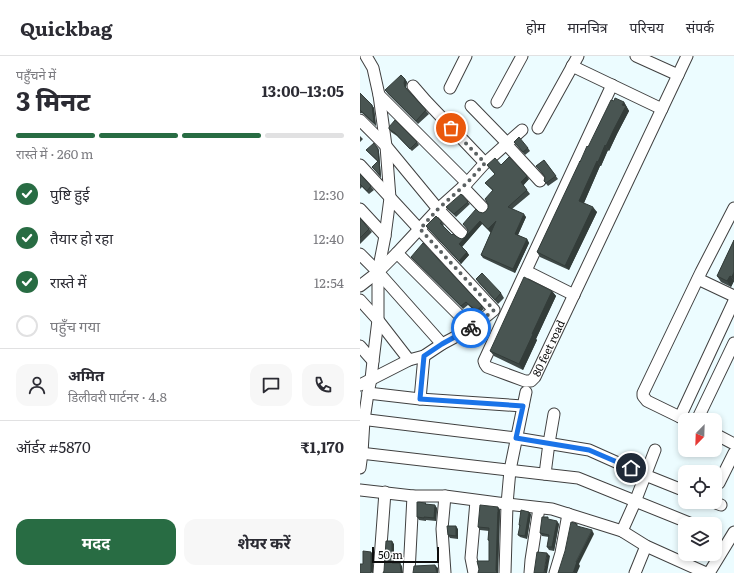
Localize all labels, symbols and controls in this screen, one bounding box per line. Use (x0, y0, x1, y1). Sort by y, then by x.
text: Quickbag (20, 14, 112, 42)
text: होम (526, 17, 545, 37)
text: मानचित्र (567, 17, 608, 37)
text: परिचय (630, 17, 664, 37)
text: संपर्क (686, 17, 714, 37)
text: पहुँचने में (16, 65, 56, 84)
text: 13:00–13:05 (262, 79, 344, 102)
text: 3 मिनट (16, 80, 90, 119)
pin (434, 111, 468, 145)
icon: bag (440, 117, 462, 139)
text: रास्ते में · 260 m (16, 144, 93, 163)
text: पुष्टि हुई (50, 182, 90, 205)
icon: check (16, 183, 38, 205)
text: 12:30 (313, 185, 344, 204)
text: तैयार हो रहा (50, 226, 113, 249)
icon: check (16, 227, 38, 249)
text: 12:40 (313, 229, 344, 248)
text: रास्ते में (50, 270, 86, 293)
icon: check (16, 271, 38, 293)
text: 12:54 (314, 273, 344, 292)
courier (451, 308, 491, 348)
text: पहुँच गया (50, 314, 100, 337)
icon: bike (460, 317, 482, 339)
street label: 80 feet road (527, 317, 568, 379)
text: अमित (68, 363, 104, 386)
button: person (16, 364, 58, 406)
button: chat (250, 364, 292, 406)
button: phone (302, 364, 344, 406)
text: डिलीवरी पार्टनर · 4.8 (68, 387, 167, 406)
north arrow (678, 413, 722, 457)
map controls (678, 413, 722, 561)
text: ऑर्डर #5870 (16, 435, 91, 458)
text: ₹1,170 (301, 435, 344, 458)
pin (614, 451, 648, 485)
icon: home (620, 457, 642, 479)
button: locate (678, 465, 722, 509)
button: layers (678, 517, 722, 561)
button: मदद (16, 519, 176, 565)
button: शेयर करें (184, 519, 344, 565)
scale bar (372, 545, 439, 564)
text: 50 m (378, 546, 403, 562)

